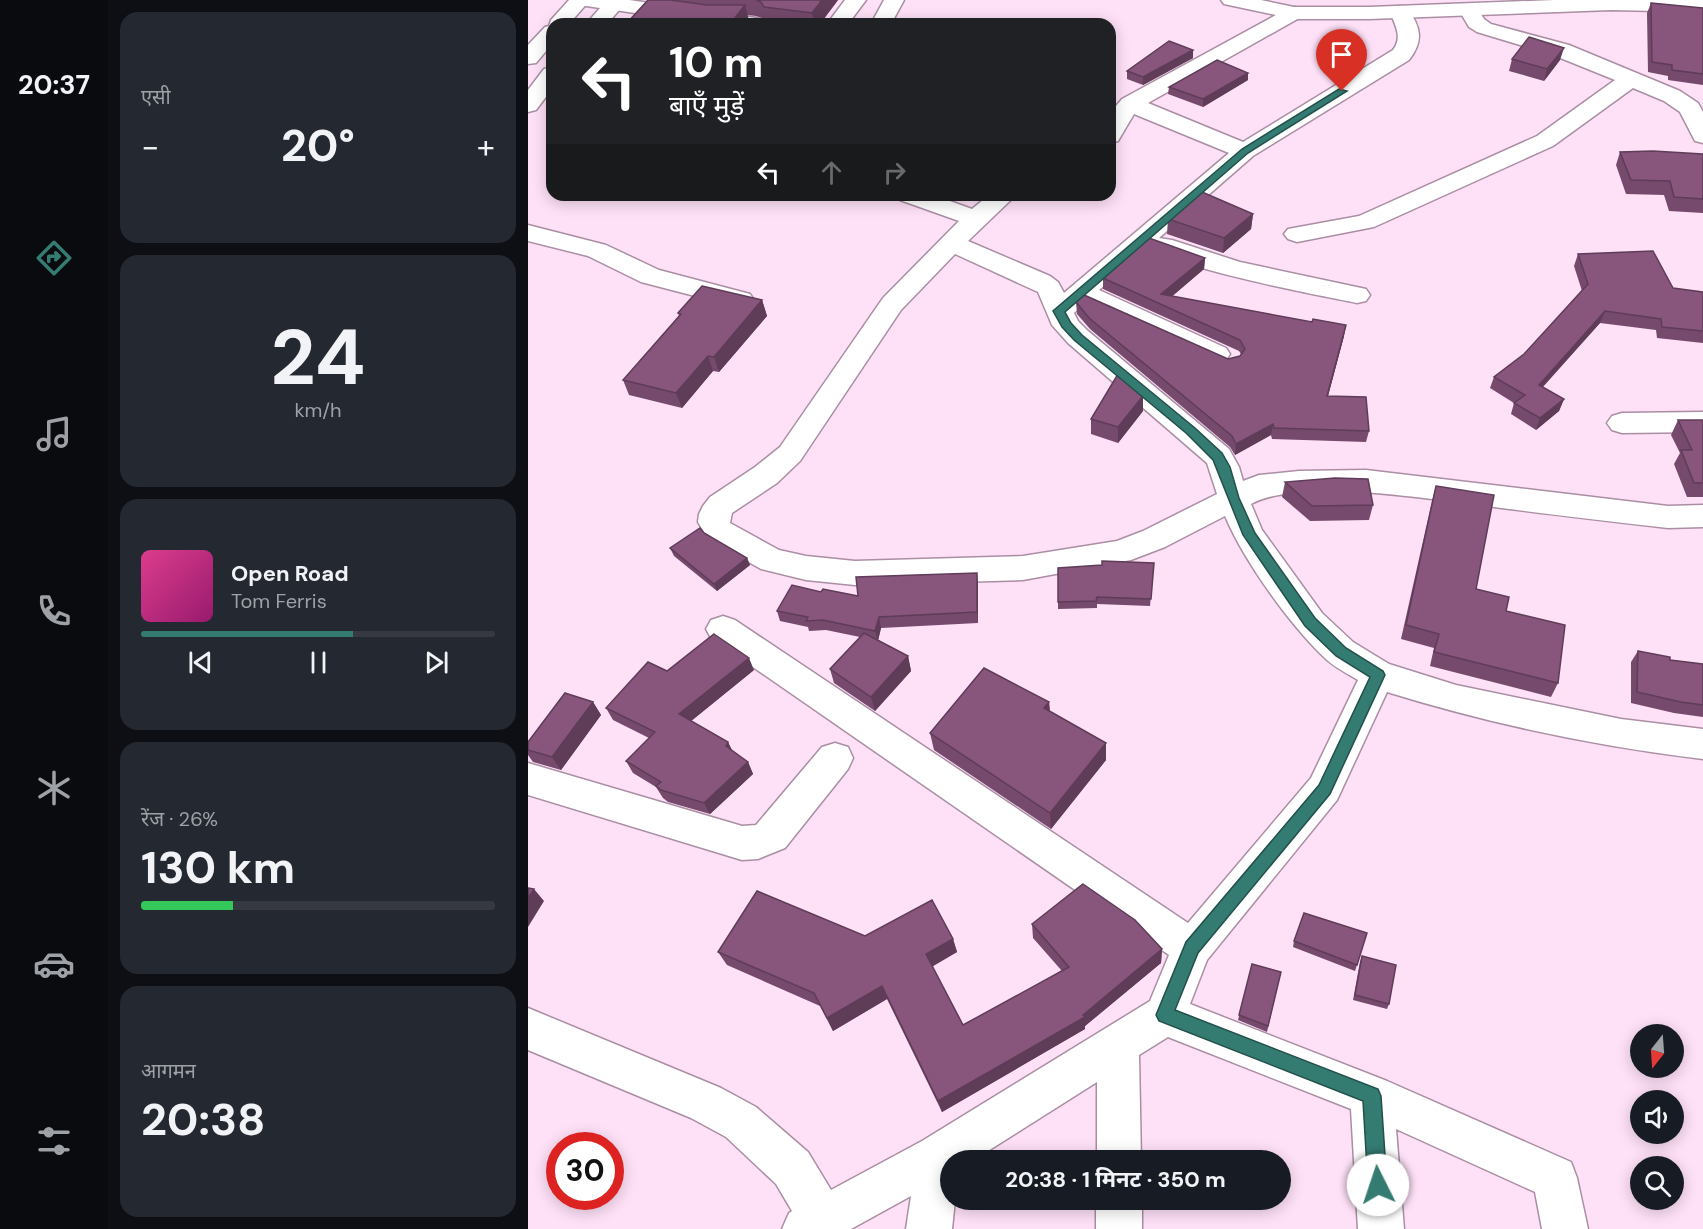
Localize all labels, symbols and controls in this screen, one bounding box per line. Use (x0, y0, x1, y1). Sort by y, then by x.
pin (1316, 29, 1367, 91)
text: 10 m (669, 35, 763, 90)
icon: arrive (1325, 38, 1358, 71)
icon: left (570, 42, 648, 120)
text: 20:37 (18, 67, 90, 102)
text: एसी (141, 84, 171, 110)
text: बाएँ मुड़ें (669, 88, 744, 123)
text: 20° (281, 116, 355, 175)
text: − (141, 125, 159, 168)
text: + (477, 125, 495, 168)
icon: left (752, 156, 785, 189)
icon: ahead (815, 156, 848, 189)
icon: right (878, 156, 911, 189)
icon: directions (33, 237, 75, 279)
text: 24 (270, 307, 366, 408)
text: km/h (294, 397, 342, 423)
icon: music (33, 413, 75, 455)
text: Open Road (231, 559, 349, 588)
text: Tom Ferris (231, 588, 327, 614)
icon: phone (33, 590, 75, 632)
icon: previous (184, 646, 217, 679)
icon: pause (302, 646, 335, 679)
icon: next (420, 646, 453, 679)
icon: climate (33, 767, 75, 809)
text: रेंज · 26% (141, 806, 218, 832)
text: 130 km (141, 838, 295, 897)
icon: car (33, 943, 75, 985)
north arrow (1630, 1024, 1684, 1078)
map controls (1630, 1024, 1684, 1210)
text: आगमन (141, 1058, 196, 1084)
text: 20:38 (141, 1090, 266, 1149)
button: sound (1630, 1090, 1684, 1144)
icon: filters (33, 1120, 75, 1162)
speed limit sign: 30 (546, 1132, 624, 1210)
position arrow (1346, 1153, 1410, 1217)
button: search (1630, 1156, 1684, 1210)
text: 20:38 · 1 मिनट · 350 m (1005, 1165, 1226, 1194)

